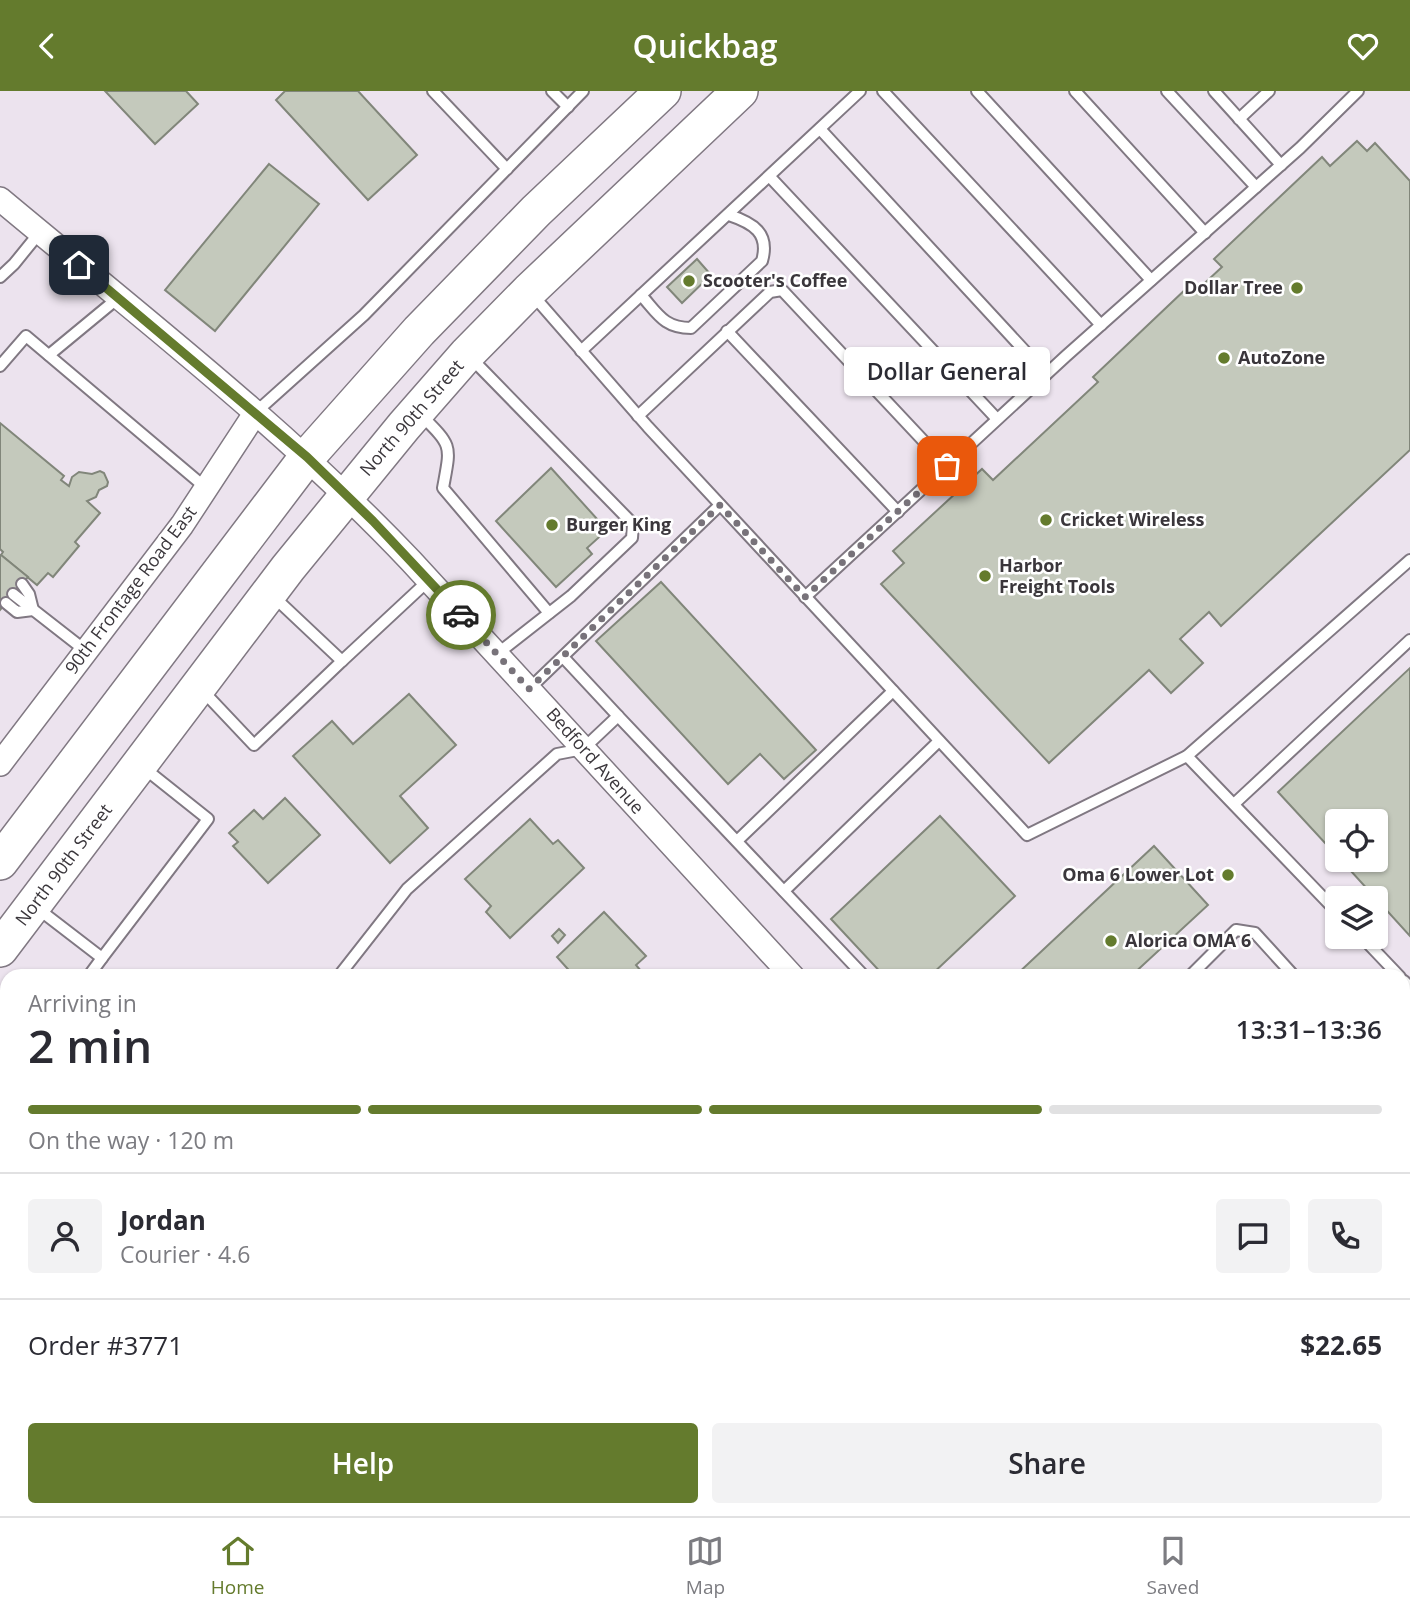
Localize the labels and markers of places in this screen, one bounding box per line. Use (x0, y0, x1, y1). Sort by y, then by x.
pin (49, 235, 109, 295)
place label: Scooter's Coffee (703, 268, 847, 292)
marker: Scooter's Coffee (681, 273, 697, 289)
place label: Dollar Tree (1184, 275, 1283, 299)
marker: Dollar Tree (1289, 280, 1305, 296)
place label: AutoZone (1238, 345, 1325, 369)
callout: Dollar General (844, 347, 1050, 396)
marker: AutoZone (1216, 350, 1232, 366)
pin (917, 436, 977, 496)
place label: Cricket Wireless (1060, 507, 1204, 531)
place label: Burger King (566, 512, 671, 536)
marker: Cricket Wireless (1038, 512, 1054, 528)
marker: Burger King (544, 517, 560, 533)
place label: Harbor Freight Tools (999, 553, 1115, 598)
marker: Harbor Freight Tools (977, 568, 993, 584)
place label: Oma 6 Lower Lot (1062, 862, 1214, 886)
marker: Oma 6 Lower Lot (1220, 867, 1236, 883)
place label: Alorica OMA 6 (1125, 928, 1251, 952)
marker: Alorica OMA 6 (1103, 933, 1119, 949)

